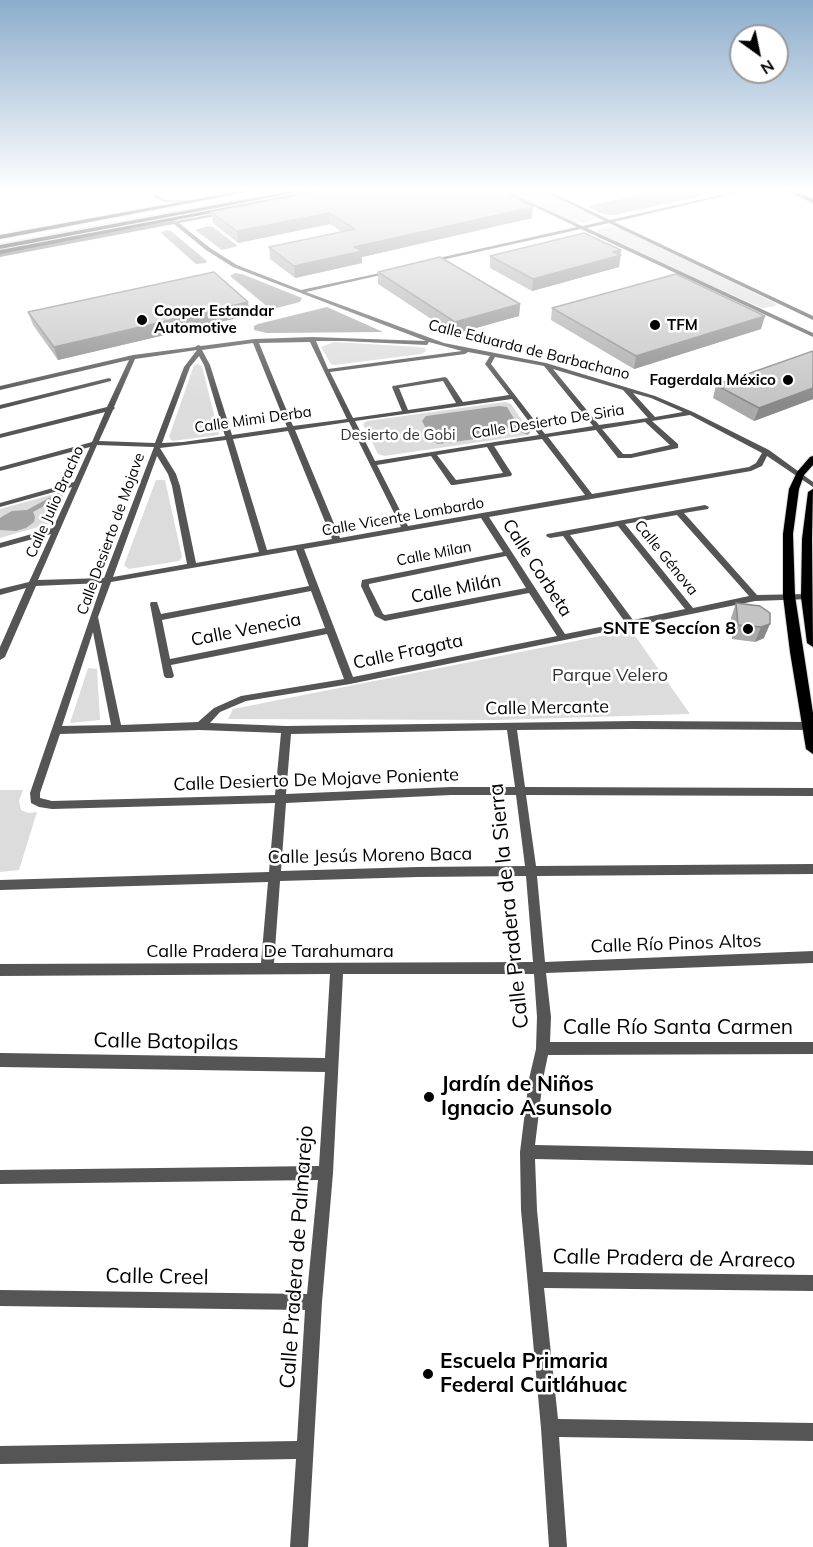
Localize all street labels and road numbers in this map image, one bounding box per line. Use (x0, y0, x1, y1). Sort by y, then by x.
street label: Calle Eduarda de Barbachano (426, 316, 632, 384)
street label: Calle Desierto De Siria (470, 401, 626, 443)
street label: Calle Mimi Derba (193, 403, 313, 437)
street label: Calle Julio Bracho (22, 443, 88, 561)
street label: Calle Desierto de Mojave (73, 450, 149, 618)
street label: Calle Vicente Lombardo (320, 494, 486, 540)
street label: Calle Corbeta (497, 515, 577, 621)
street label: Calle Génova (630, 517, 702, 599)
street label: Calle Milan (395, 538, 473, 570)
street label: Calle Milán (409, 570, 503, 608)
street label: Calle Venecia (189, 609, 303, 651)
street label: Calle Fragata (351, 630, 465, 674)
street label: Calle Mercante (485, 696, 609, 720)
street label: Calle Desierto De Mojave Poniente (173, 764, 459, 796)
street label: Calle Pradera de la Sierra (484, 782, 534, 1030)
street label: Calle Jesús Moreno Baca (267, 843, 473, 869)
street label: Calle Río Pinos Altos (590, 930, 762, 958)
street label: Calle Pradera De Tarahumara (146, 941, 394, 963)
street label: Calle Río Santa Carmen (563, 1015, 793, 1041)
street label: Calle Batopilas (93, 1028, 239, 1056)
street label: Calle Pradera de Palmarejo (275, 1124, 319, 1390)
street label: Calle Pradera de Arareco (552, 1244, 796, 1274)
street label: Calle Creel (105, 1264, 209, 1290)

